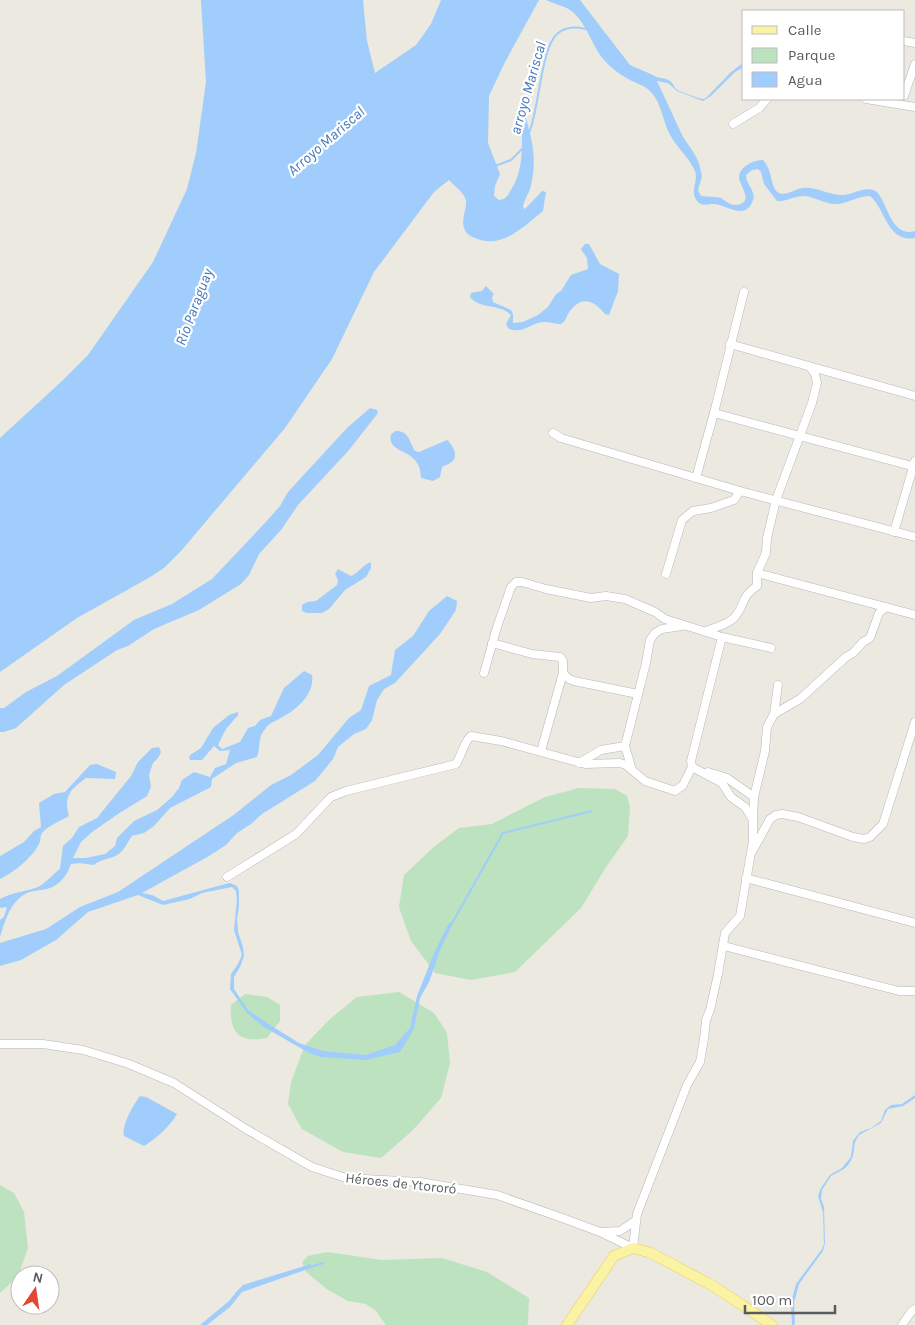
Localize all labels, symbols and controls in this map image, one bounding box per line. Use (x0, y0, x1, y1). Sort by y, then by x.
legend (742, 10, 905, 100)
text: Calle (788, 21, 822, 39)
water label: arroyo Mariscal (506, 39, 550, 137)
text: Parque (788, 46, 836, 64)
text: Agua (788, 71, 822, 89)
water label: Arroyo Mariscal (284, 103, 368, 179)
water label: Río Paraguay (171, 266, 217, 348)
street label: Héroes de Ytororó (345, 1169, 457, 1198)
north arrow (10, 1265, 60, 1315)
text: N (31, 1268, 45, 1287)
scale bar (745, 1282, 835, 1314)
text: 100 m (752, 1291, 792, 1309)

